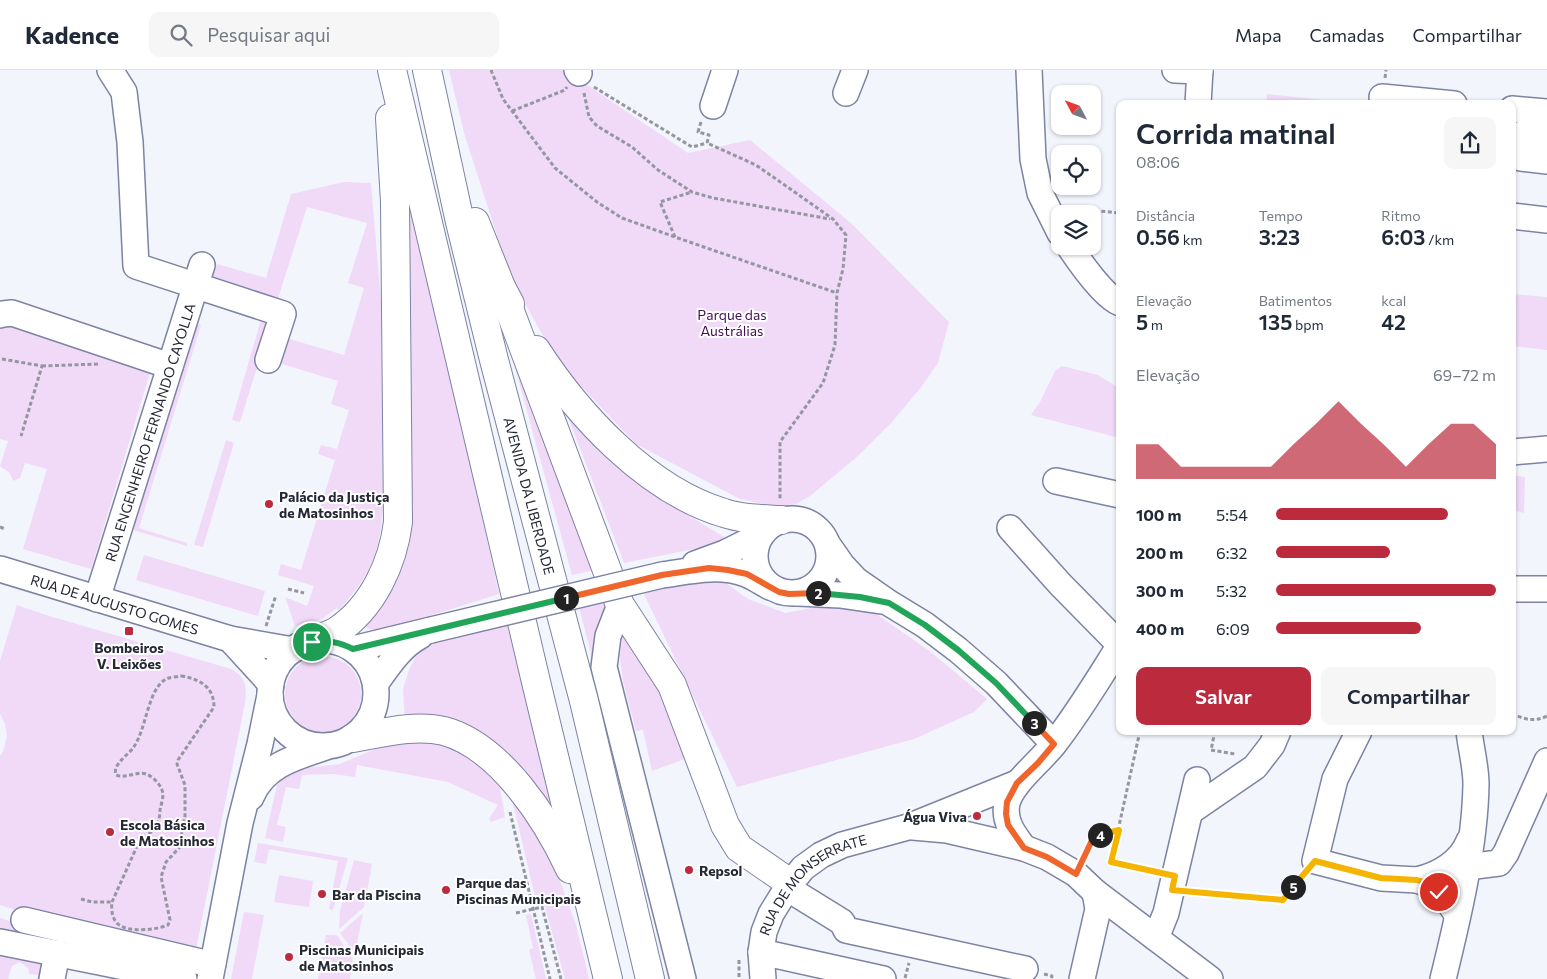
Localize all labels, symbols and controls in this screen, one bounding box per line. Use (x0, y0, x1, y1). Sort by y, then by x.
search box (149, 12, 499, 57)
text: Kadence (25, 20, 119, 49)
icon: search (167, 21, 195, 49)
text: Pesquisar aqui (207, 23, 330, 46)
text: Mapa (1235, 24, 1282, 46)
text: Camadas (1310, 24, 1384, 46)
text: Compartilhar (1412, 24, 1522, 46)
north arrow (1051, 85, 1101, 135)
map controls (1051, 85, 1101, 255)
text: Corrida matinal (1136, 116, 1336, 150)
button: share (1444, 117, 1496, 169)
button: locate (1051, 145, 1101, 195)
text: 08:06 (1136, 152, 1180, 171)
button: layers (1051, 205, 1101, 255)
text: Distância (1136, 207, 1195, 224)
text: Tempo (1259, 207, 1303, 224)
text: Ritmo (1381, 207, 1421, 224)
text: 0.56 (1136, 224, 1180, 249)
text: 3:23 (1259, 224, 1300, 249)
text: 6:03 (1381, 224, 1425, 249)
text: km (1180, 231, 1202, 248)
text: /km (1425, 231, 1454, 248)
text: Elevação (1136, 292, 1192, 309)
text: Batimentos (1259, 292, 1332, 309)
text: kcal (1381, 292, 1406, 309)
street label: RUA ENGENHEIRO FERNANDO CAYOLLA (101, 300, 198, 563)
park label: Parque das Austrálias (697, 306, 767, 339)
text: 5 (1136, 309, 1148, 334)
text: 135 (1259, 309, 1292, 334)
text: 42 (1381, 309, 1406, 334)
text: m (1148, 316, 1163, 333)
text: bpm (1292, 316, 1324, 333)
text: Elevação (1136, 365, 1200, 384)
text: 69–72 m (1433, 365, 1496, 384)
street label: AVENIDA DA LIBERDADE (501, 415, 559, 576)
place label: Palácio da Justiça de Matosinhos (279, 488, 389, 521)
marker: Palácio da Justiça de Matosinhos (263, 498, 275, 510)
text: 100 m (1136, 505, 1182, 524)
text: 5:54 (1216, 505, 1248, 524)
text: 200 m (1136, 543, 1183, 562)
text: 6:32 (1216, 543, 1247, 562)
street label: RUA DE AUGUSTO GOMES (29, 570, 201, 638)
pin: 2 (806, 580, 830, 606)
text: 300 m (1136, 581, 1184, 600)
text: 5:32 (1216, 581, 1247, 600)
text: 2 (815, 585, 822, 602)
pin: 1 (554, 586, 578, 610)
text: 1 (563, 590, 570, 607)
text: 400 m (1136, 619, 1184, 638)
text: 6:09 (1216, 619, 1250, 638)
pin (291, 621, 333, 663)
marker: Bombeiros V. Leixões (123, 625, 135, 637)
icon: arrive (298, 628, 326, 656)
place label: Bombeiros V. Leixões (94, 639, 164, 672)
button: Salvar (1136, 667, 1311, 725)
button: Compartilhar (1321, 667, 1496, 725)
pin: 3 (1022, 710, 1046, 736)
text: 3 (1030, 715, 1039, 732)
place label: Água Viva (903, 808, 967, 825)
marker: Água Viva (971, 810, 983, 822)
place label: Escola Básica de Matosinhos (120, 816, 215, 849)
pin: 4 (1088, 822, 1112, 848)
marker: Escola Básica de Matosinhos (104, 826, 116, 838)
text: 4 (1096, 827, 1105, 844)
street label: RUA DE MONSERRATE (755, 830, 869, 938)
place label: Repsol (699, 862, 742, 879)
marker: Repsol (683, 864, 695, 876)
pin (1418, 871, 1460, 913)
place label: Parque das Piscinas Municipais (456, 874, 581, 907)
pin: 5 (1280, 874, 1306, 900)
icon: check (1425, 878, 1453, 906)
text: 5 (1289, 879, 1298, 896)
marker: Parque das Piscinas Municipais (440, 884, 452, 896)
place label: Bar da Piscina (332, 886, 421, 903)
marker: Bar da Piscina (316, 888, 328, 900)
place label: Piscinas Municipais de Matosinhos (299, 941, 424, 974)
marker: Piscinas Municipais de Matosinhos (283, 951, 295, 963)

